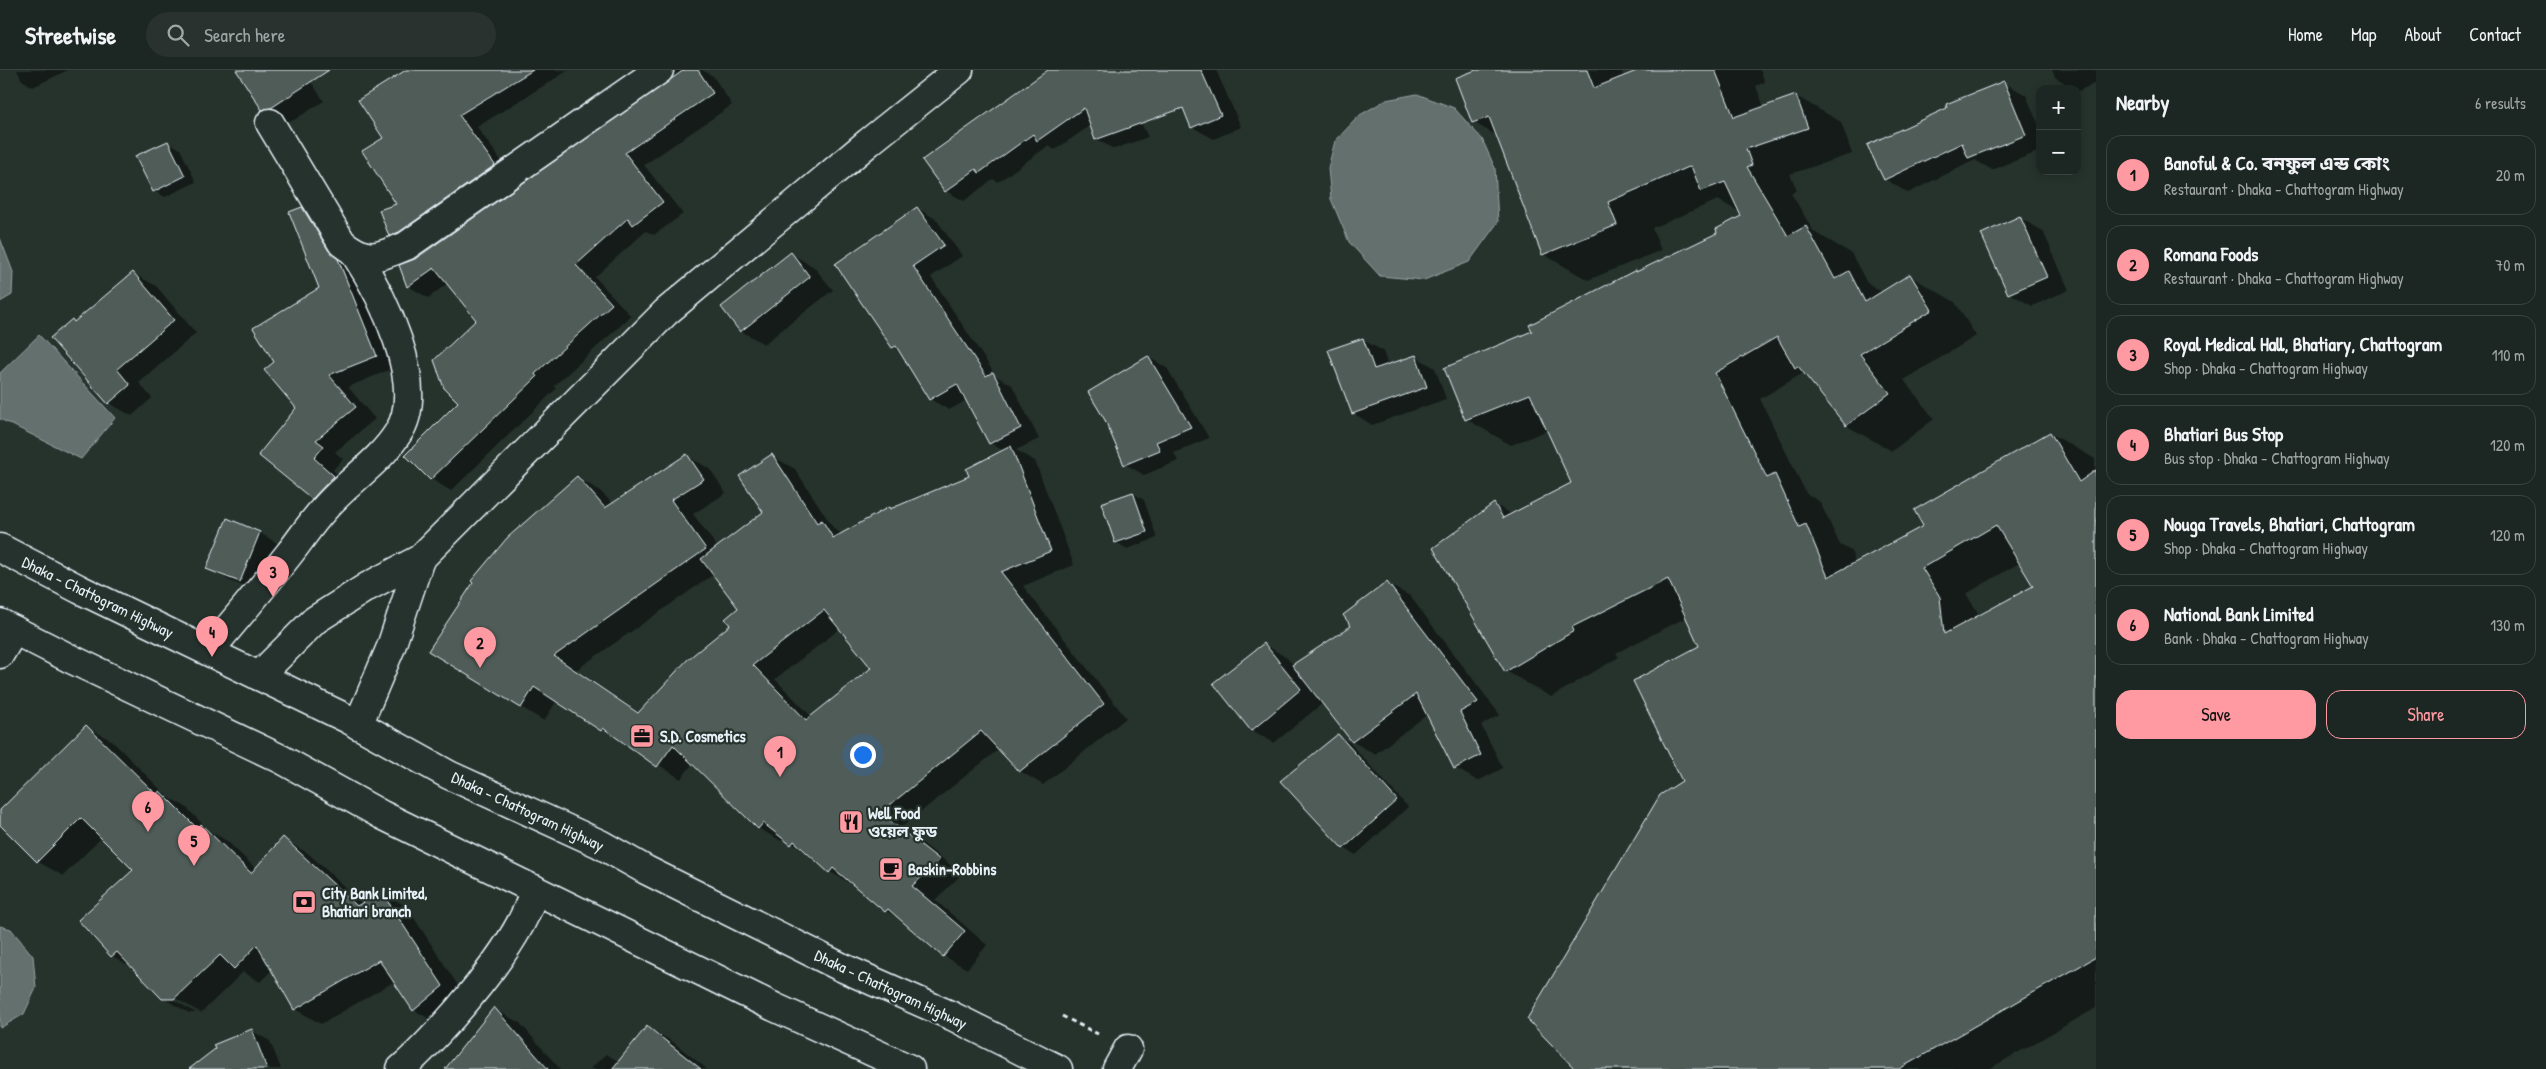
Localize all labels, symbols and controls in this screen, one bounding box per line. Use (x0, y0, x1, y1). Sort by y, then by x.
search box (146, 12, 496, 57)
text: Streetwise (25, 19, 116, 51)
icon: search (164, 21, 192, 49)
text: Search here (204, 22, 285, 48)
text: Home (2288, 22, 2323, 47)
text: Map (2351, 22, 2376, 47)
text: About (2404, 22, 2441, 47)
text: Contact (2469, 22, 2521, 47)
map controls (2036, 85, 2081, 175)
button: + (2036, 85, 2081, 130)
text: Nearby (2116, 88, 2169, 117)
text: 6 results (2475, 92, 2526, 114)
button: − (2036, 130, 2081, 175)
text: Banoful & Co. বনফুল এন্ড কোং (2164, 150, 2390, 176)
text: 1 (2130, 164, 2136, 186)
text: 20 m (2496, 164, 2525, 186)
text: Restaurant · Dhaka - Chattogram Highway (2164, 178, 2404, 200)
text: Romana Foods (2164, 241, 2258, 267)
text: 2 (2129, 254, 2137, 276)
text: 70 m (2495, 254, 2525, 276)
text: Restaurant · Dhaka - Chattogram Highway (2164, 267, 2404, 289)
text: Royal Medical Hall, Bhatiary, Chattogram (2164, 331, 2442, 357)
text: 3 (2129, 344, 2137, 366)
text: 110 m (2492, 344, 2525, 366)
text: Shop · Dhaka - Chattogram Highway (2164, 357, 2368, 379)
text: Bhatiari Bus Stop (2164, 421, 2283, 447)
text: 4 (2130, 434, 2136, 456)
text: 120 m (2490, 434, 2525, 456)
text: Bus stop · Dhaka - Chattogram Highway (2164, 447, 2390, 469)
text: Nouga Travels, Bhatiari, Chattogram (2164, 511, 2415, 537)
text: 5 (2130, 524, 2136, 546)
text: 120 m (2490, 524, 2525, 546)
text: Shop · Dhaka - Chattogram Highway (2164, 537, 2368, 559)
street label: Dhaka - Chattogram Highway (19, 551, 178, 643)
pin: 3 (257, 556, 289, 597)
text: National Bank Limited (2164, 601, 2313, 627)
text: 6 (2130, 614, 2136, 636)
text: 130 m (2490, 614, 2525, 636)
pin: 4 (196, 616, 228, 657)
pin: 2 (464, 627, 496, 668)
text: Bank · Dhaka - Chattogram Highway (2164, 627, 2369, 649)
button: Save (2116, 690, 2316, 739)
button: Share (2326, 690, 2526, 739)
office icon: S.D. Cosmetics (629, 723, 655, 749)
place label: S.D. Cosmetics (660, 725, 746, 747)
pin: 1 (764, 736, 796, 777)
your location (850, 742, 876, 768)
street label: Dhaka - Chattogram Highway (448, 766, 608, 856)
pin: 6 (132, 791, 164, 832)
place label: Well Food ওয়েল ফুড (868, 802, 938, 842)
restaurant icon: Well Food ওয়েল ফুড (838, 809, 864, 835)
pin: 5 (178, 825, 210, 866)
cafe icon: Baskin-Robbins (878, 856, 904, 882)
place label: Baskin-Robbins (908, 858, 997, 880)
place label: City Bank Limited, Bhatiari branch (322, 882, 428, 922)
bank icon: City Bank Limited, Bhatiari branch (291, 889, 317, 915)
street label: Dhaka - Chattogram Highway (811, 944, 971, 1034)

